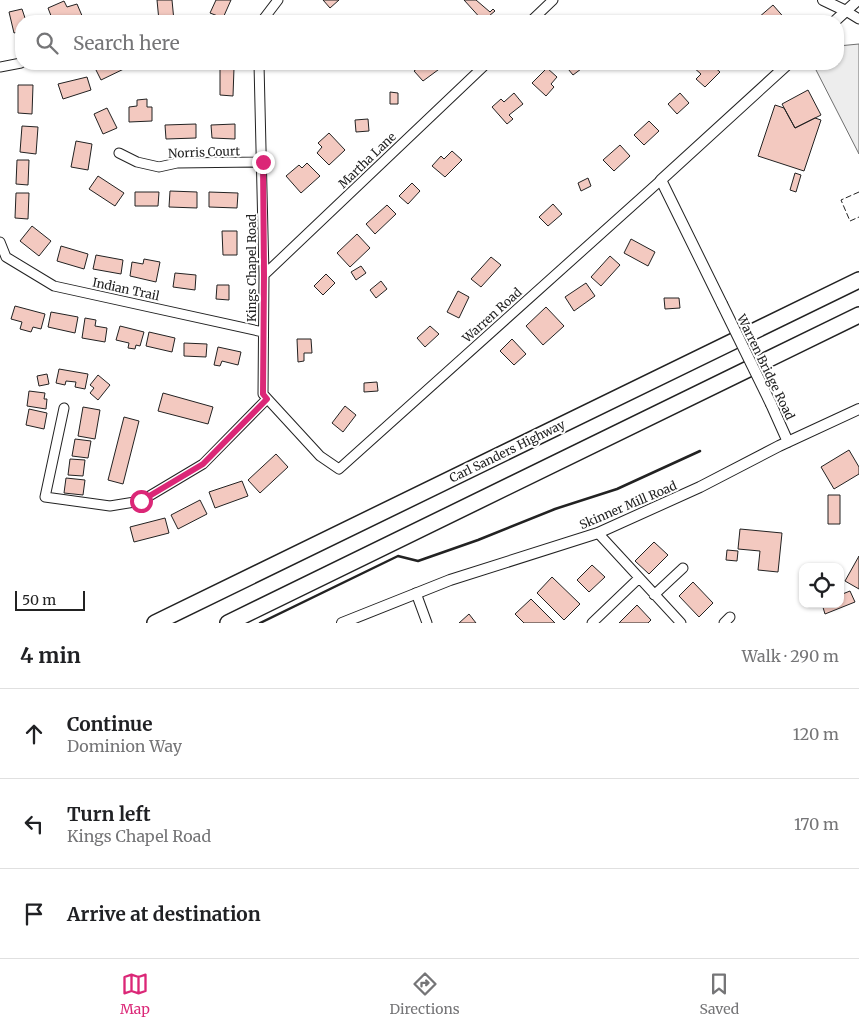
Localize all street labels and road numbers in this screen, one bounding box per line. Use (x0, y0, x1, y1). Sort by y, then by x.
street label: Martha Lane (335, 129, 399, 191)
street label: Norris Court (168, 143, 240, 161)
street label: Kings Chapel Road (244, 214, 259, 322)
street label: Indian Trail (91, 275, 161, 303)
street label: Warren Road (458, 284, 525, 346)
street label: Warren Bridge Road (734, 311, 798, 422)
street label: Carl Sanders Highway (447, 416, 567, 486)
street label: Skinner Mill Road (577, 478, 679, 532)

